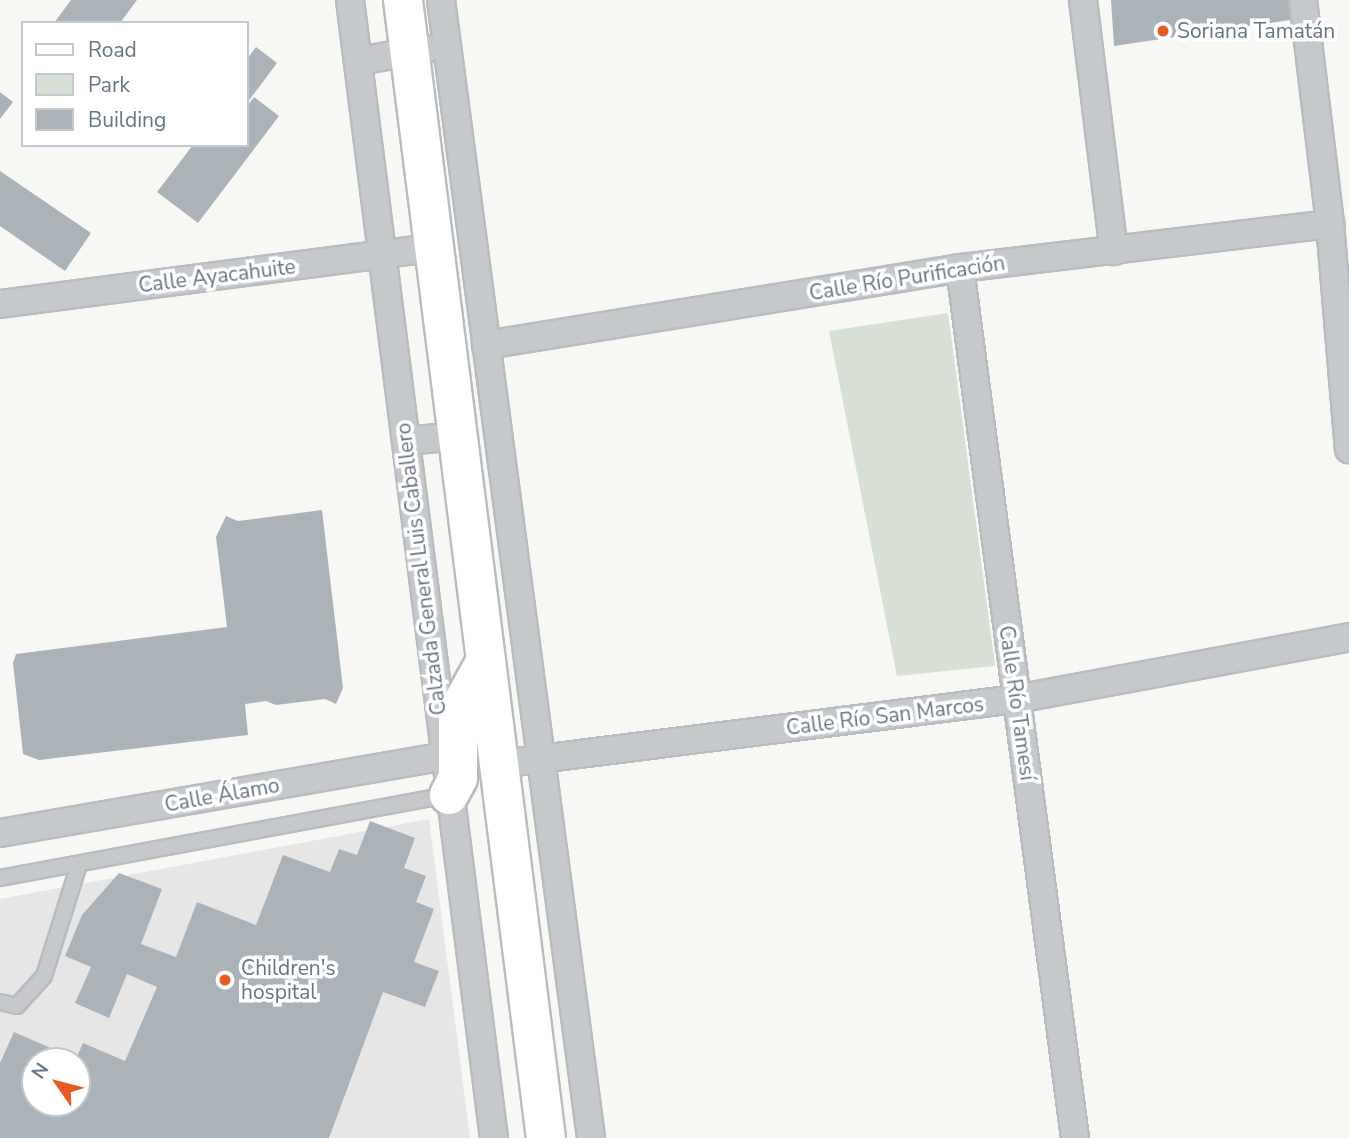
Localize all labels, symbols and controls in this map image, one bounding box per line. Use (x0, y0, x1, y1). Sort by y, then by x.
place label: Soriana Tamatán (1177, 18, 1335, 44)
legend (21, 21, 248, 147)
marker: Soriana Tamatán (1155, 23, 1171, 39)
text: Road (88, 36, 137, 64)
text: Park (88, 71, 130, 99)
text: Building (88, 106, 166, 134)
street label: Calle Río Purificación (807, 250, 1007, 306)
street label: Calle Ayacahuite (137, 254, 297, 298)
street label: Calzada General Luis Caballero (391, 421, 451, 717)
street label: Calle Río Tamesí (994, 624, 1040, 782)
street label: Calle Río San Marcos (785, 691, 985, 741)
street label: Calle Álamo (163, 773, 281, 817)
place label: Children's hospital (241, 955, 336, 1005)
marker: Children's hospital (215, 970, 235, 990)
north arrow (21, 1047, 91, 1117)
text: N (26, 1058, 55, 1084)

